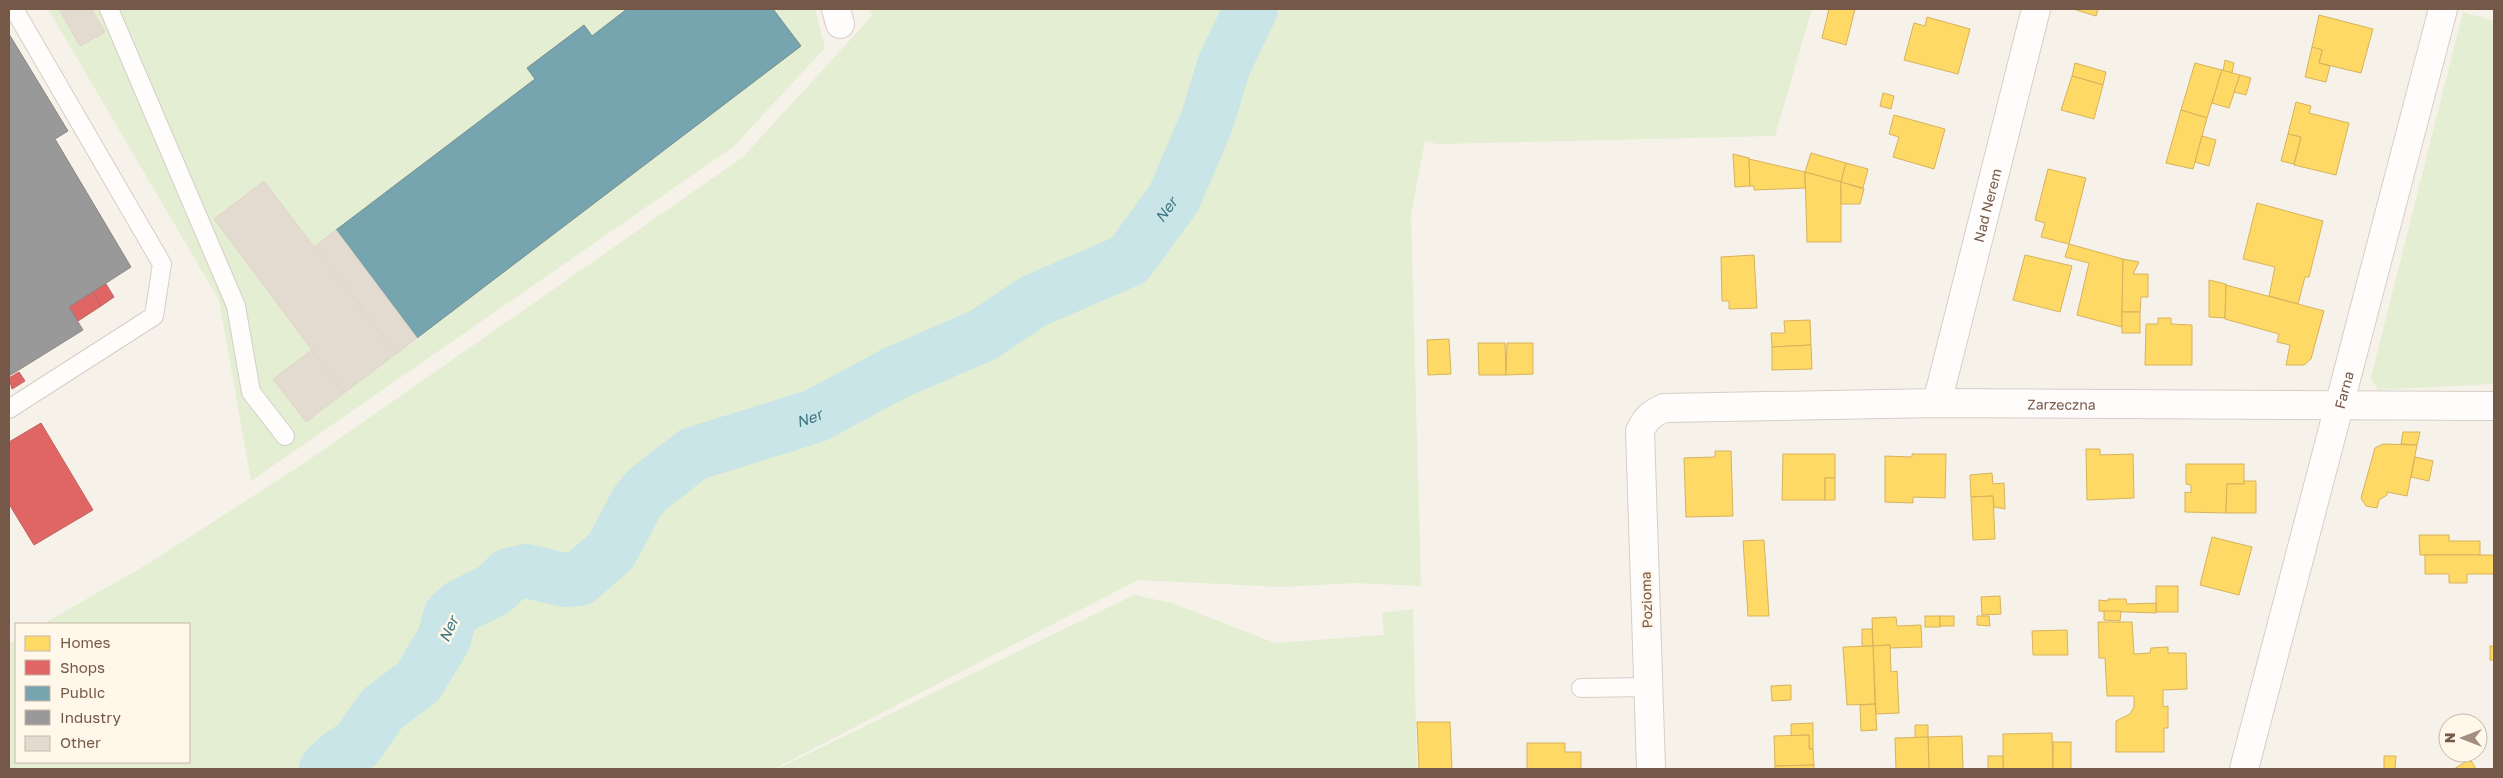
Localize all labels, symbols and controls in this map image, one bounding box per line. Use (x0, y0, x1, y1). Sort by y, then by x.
street label: Nad Nerem (1969, 167, 2004, 244)
water label: Ner (1151, 192, 1182, 225)
street label: Farna (2330, 369, 2356, 410)
street label: Zarzeczna (2027, 395, 2096, 412)
water label: Ner (794, 404, 827, 430)
street label: Pozioma (1637, 571, 1655, 629)
water label: Ner (435, 612, 462, 645)
legend (15, 623, 190, 763)
text: Homes (60, 633, 110, 651)
text: Shops (60, 658, 105, 676)
text: Public (60, 683, 105, 701)
text: Industry (60, 708, 121, 726)
north arrow (2438, 713, 2488, 763)
text: Other (60, 733, 101, 751)
text: N (2441, 733, 2458, 743)

